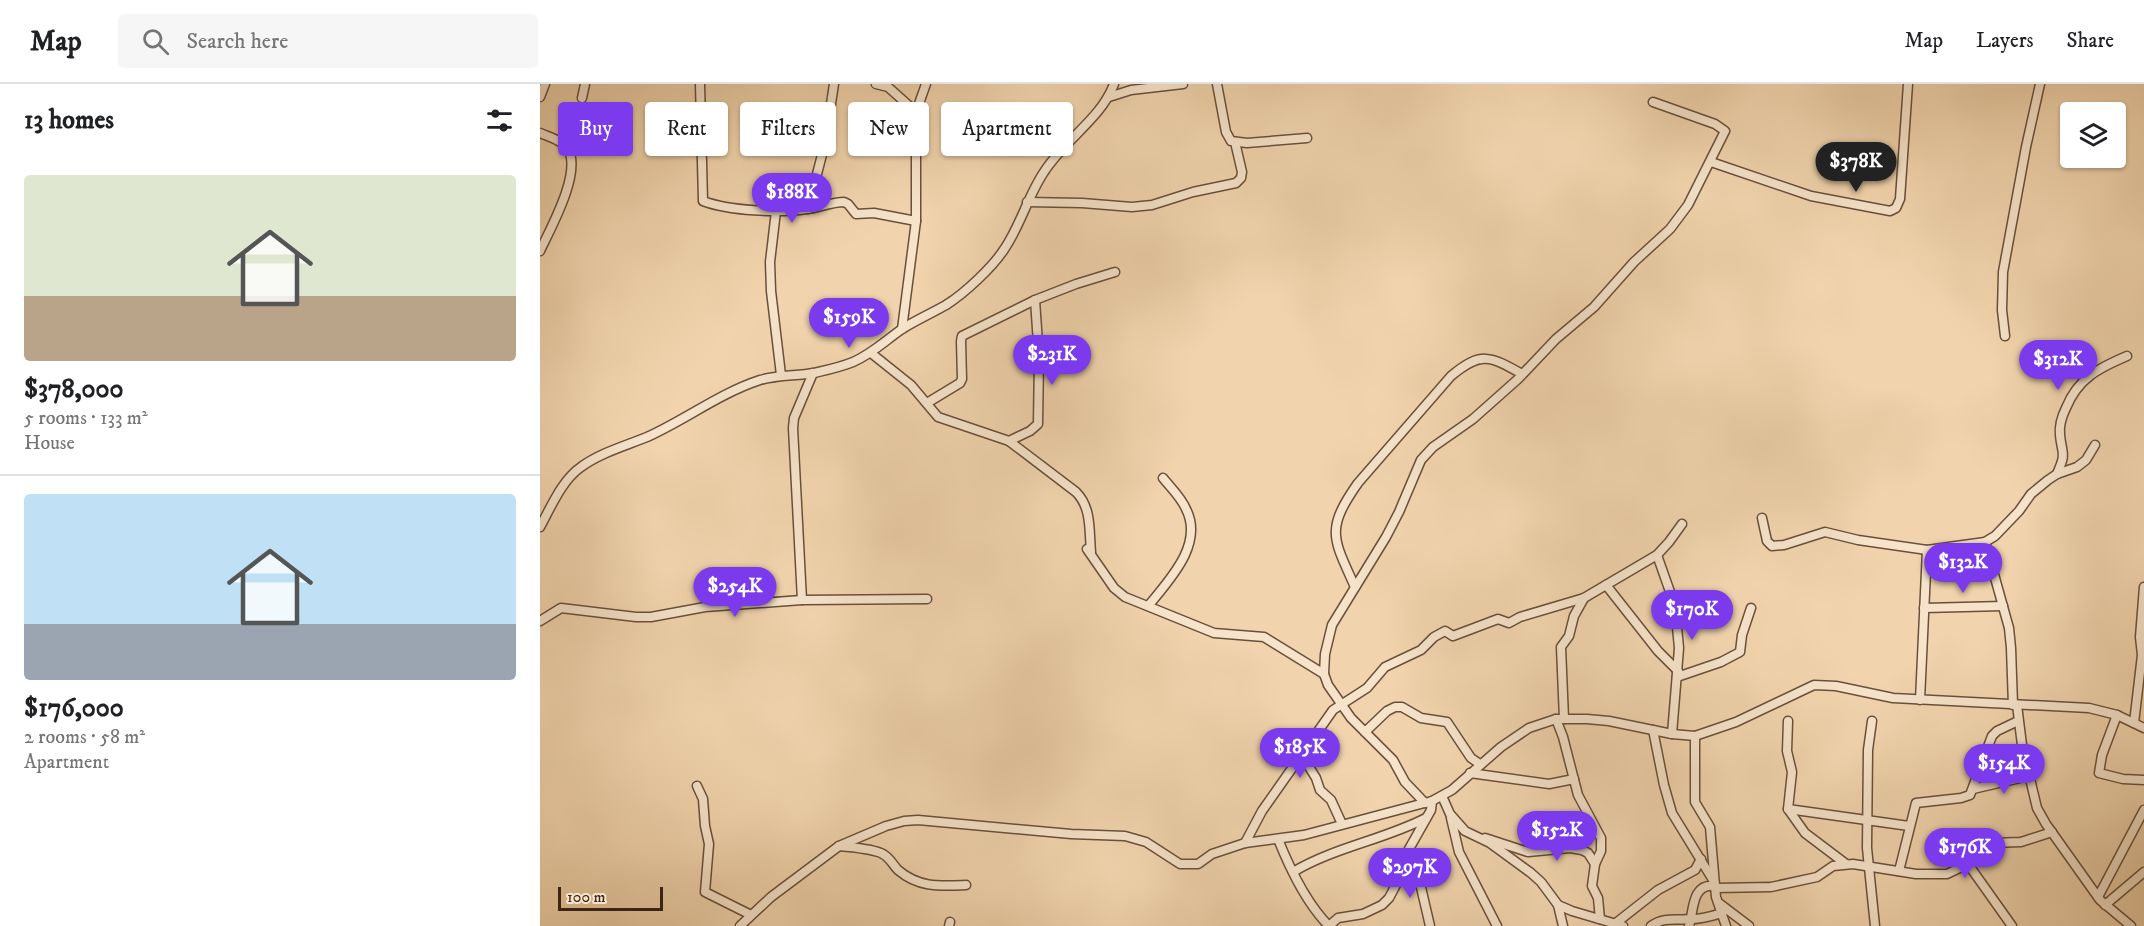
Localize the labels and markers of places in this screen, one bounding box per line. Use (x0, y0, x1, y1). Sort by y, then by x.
pin: $378K (1814, 142, 1898, 193)
pin: $188K (750, 173, 834, 224)
pin: $159K (807, 298, 891, 349)
pin: $231K (1010, 335, 1094, 386)
pin: $312K (2016, 340, 2100, 391)
pin: $132K (1921, 543, 2005, 594)
pin: $254K (693, 567, 777, 618)
pin: $170K (1650, 590, 1734, 641)
pin: $185K (1258, 728, 1342, 779)
pin: $154K (1962, 744, 2046, 795)
pin: $152K (1515, 811, 1599, 862)
pin: $176K (1923, 828, 2007, 879)
pin: $297K (1368, 848, 1452, 899)

